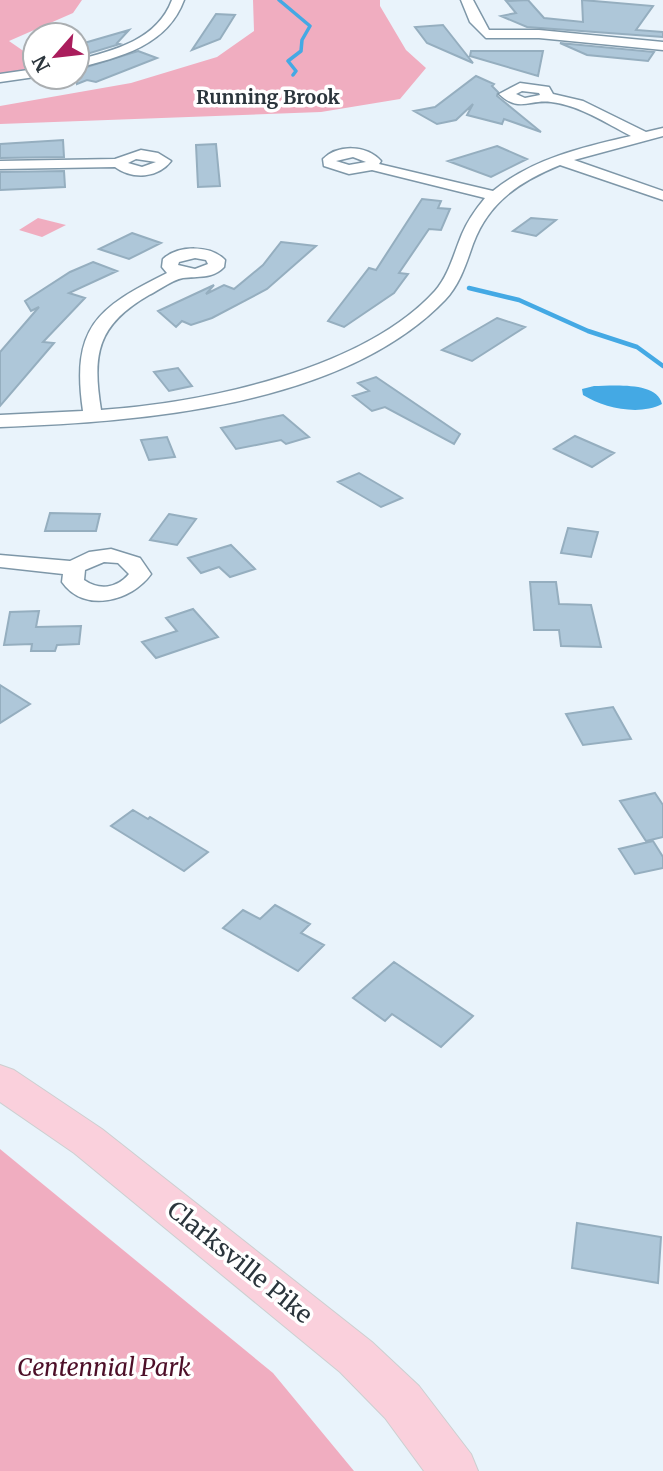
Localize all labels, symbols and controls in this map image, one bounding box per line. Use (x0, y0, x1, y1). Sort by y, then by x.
north arrow (21, 21, 91, 91)
text: N (27, 52, 55, 76)
district label: Running Brook (196, 85, 341, 109)
street label: Clarksville Pike (161, 1194, 319, 1330)
park label: Centennial Park (17, 1352, 191, 1383)

